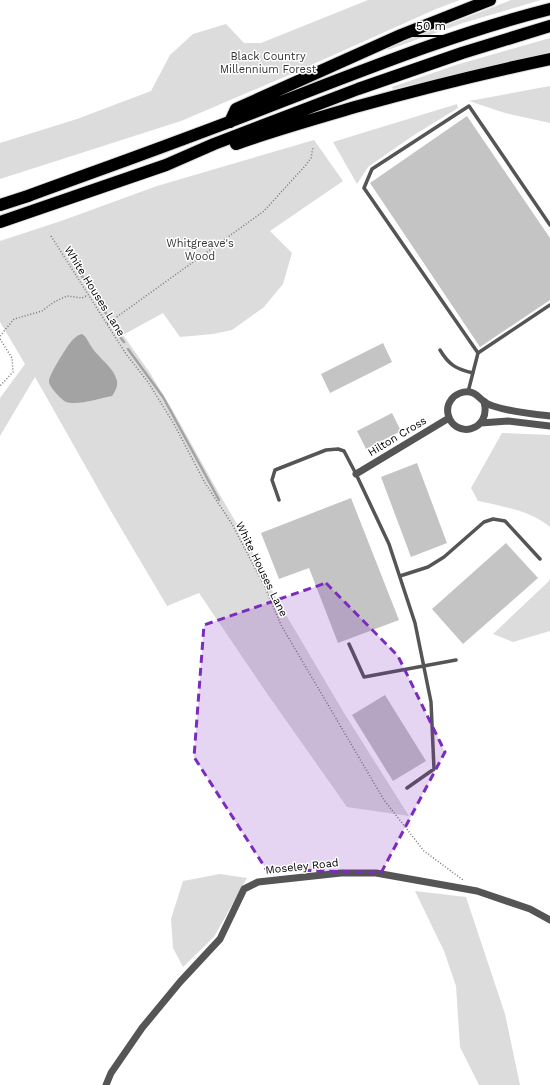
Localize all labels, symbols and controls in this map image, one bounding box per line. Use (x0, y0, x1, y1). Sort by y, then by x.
scale bar (410, 12, 474, 38)
text: 50 m (416, 19, 446, 33)
park label: Black Country Millennium Forest (220, 50, 317, 76)
park label: Whitgreave's Wood (166, 237, 234, 263)
street label: White Houses Lane (61, 244, 128, 339)
street label: Hilton Cross (366, 414, 429, 459)
street label: White Houses Lane (233, 520, 290, 619)
street label: Moseley Road (265, 856, 339, 877)

